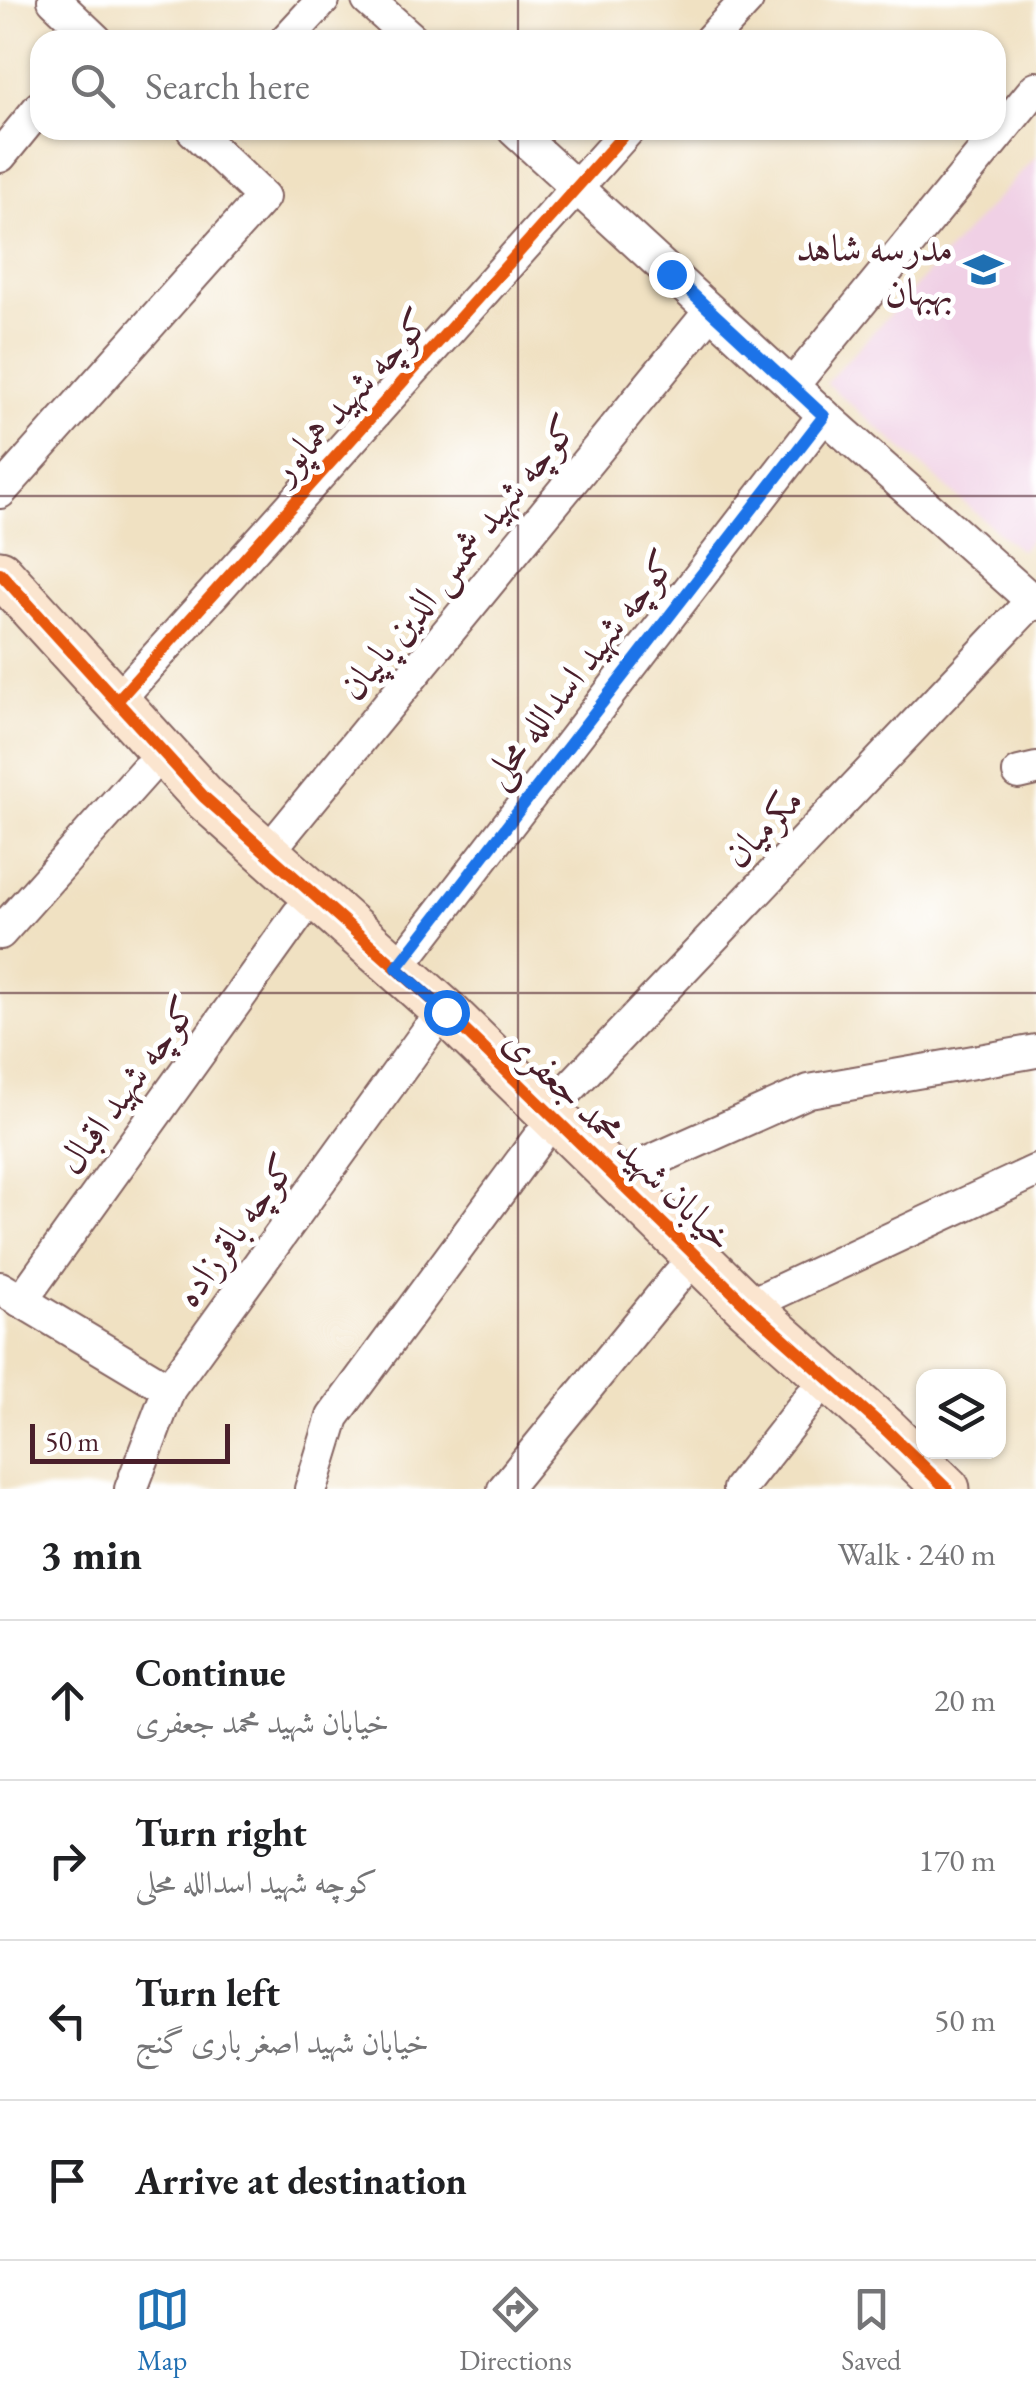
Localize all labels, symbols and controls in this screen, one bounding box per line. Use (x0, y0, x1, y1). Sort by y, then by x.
search box (30, 30, 1006, 140)
icon: search (65, 58, 120, 113)
text: Search here (145, 61, 310, 110)
place label: مدرسه شاهد بهبهان (796, 223, 953, 316)
school or university icon: مدرسه شاهد بهبهان (962, 249, 1004, 291)
route end (649, 252, 695, 298)
street label: کوچه شهید هماپور (256, 297, 443, 497)
street label: کوچه شهید شمس الدین پاپیان (327, 404, 591, 712)
street label: کوچه شهید اسدالله محلی (471, 539, 690, 799)
street label: مکرمیان (712, 776, 813, 878)
street label: کوچه شهید اقبال (45, 986, 209, 1185)
route start (424, 990, 470, 1036)
street label: خیابان شهید محمد جعفری (494, 1016, 745, 1261)
street label: کوچه باقرزاده (162, 1143, 308, 1317)
map controls (916, 1369, 1006, 1459)
button: layers (916, 1369, 1006, 1459)
scale bar (30, 1419, 230, 1464)
text: 50 m (45, 1423, 99, 1459)
text: 3 min (40, 1527, 142, 1582)
text: Walk · 240 m (838, 1533, 996, 1575)
text: Continue (135, 1648, 286, 1697)
icon: ahead (40, 1673, 95, 1728)
text: 20 m (934, 1679, 996, 1721)
text: خیابان شهید محمد جعفری (135, 1701, 389, 1743)
text: Turn right (135, 1808, 307, 1857)
icon: right (40, 1833, 95, 1888)
text: 170 m (919, 1839, 996, 1881)
text: کوچه شهید اسدالله محلی (135, 1861, 378, 1903)
text: Turn left (135, 1968, 280, 2017)
icon: left (40, 1993, 95, 2048)
text: 50 m (934, 1999, 996, 2041)
text: خیابان شهید اصغر باری گنج (135, 2021, 429, 2063)
icon: arrive (40, 2153, 95, 2208)
text: Arrive at destination (135, 2156, 467, 2205)
tab: Map (135, 2282, 190, 2378)
tab: Directions (459, 2282, 572, 2378)
tab: Saved (841, 2282, 901, 2378)

